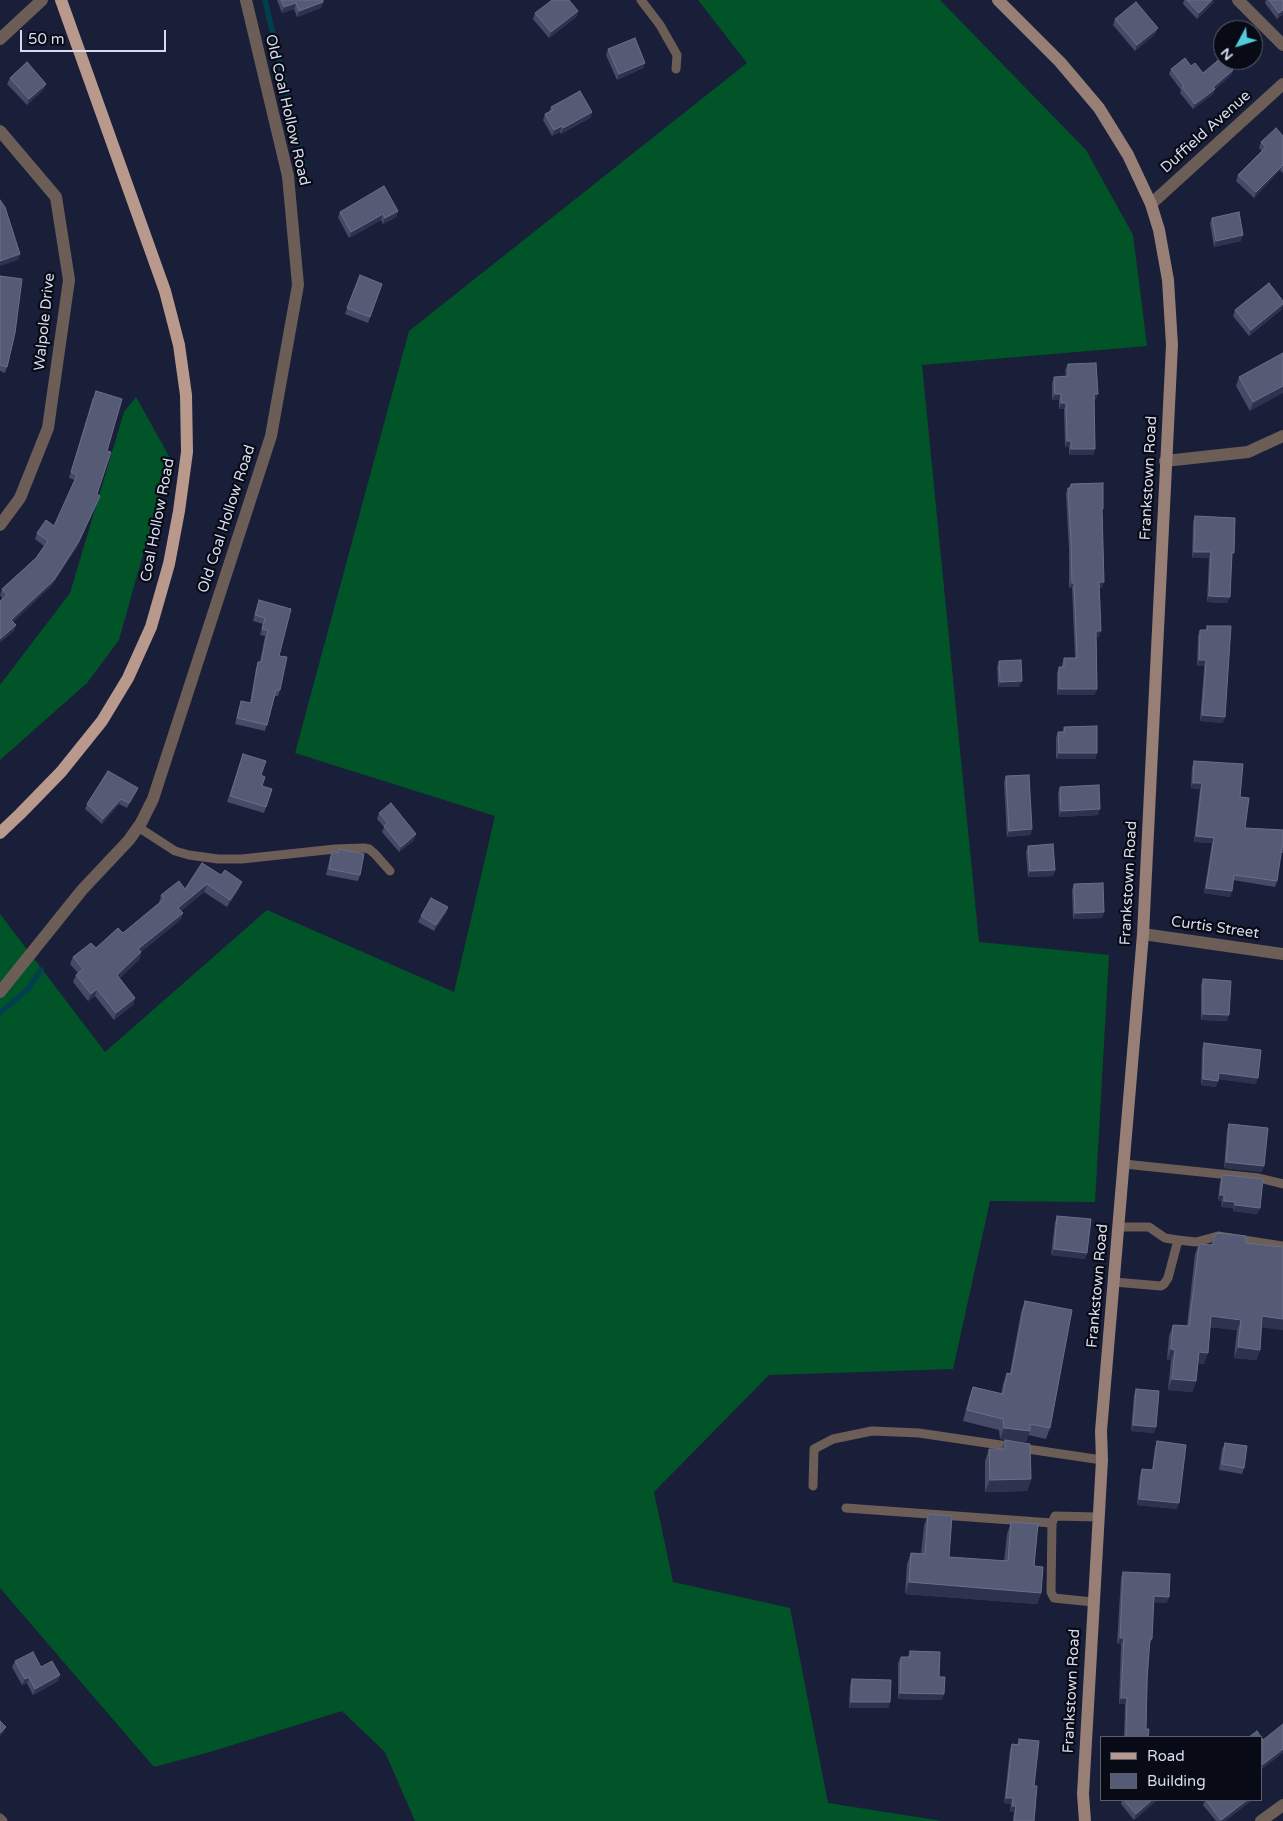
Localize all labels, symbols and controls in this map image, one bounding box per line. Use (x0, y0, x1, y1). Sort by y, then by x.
scale bar (22, 20, 169, 52)
north arrow (1213, 20, 1263, 70)
text: 50 m (28, 30, 65, 48)
street label: Old Coal Hollow Road (261, 33, 313, 187)
text: N (1217, 45, 1237, 64)
street label: Duffield Avenue (1157, 87, 1255, 177)
street label: Walpole Drive (31, 272, 59, 372)
street label: Frankstown Road (1137, 415, 1161, 541)
street label: Old Coal Hollow Road (195, 443, 259, 595)
street label: Coal Hollow Road (137, 457, 179, 583)
street label: Frankstown Road (1117, 820, 1141, 946)
street label: Curtis Street (1170, 913, 1260, 943)
street label: Frankstown Road (1084, 1223, 1112, 1349)
street label: Frankstown Road (1060, 1628, 1084, 1754)
legend (1100, 1736, 1263, 1801)
text: Road (1147, 1747, 1185, 1765)
text: Building (1147, 1772, 1206, 1790)

